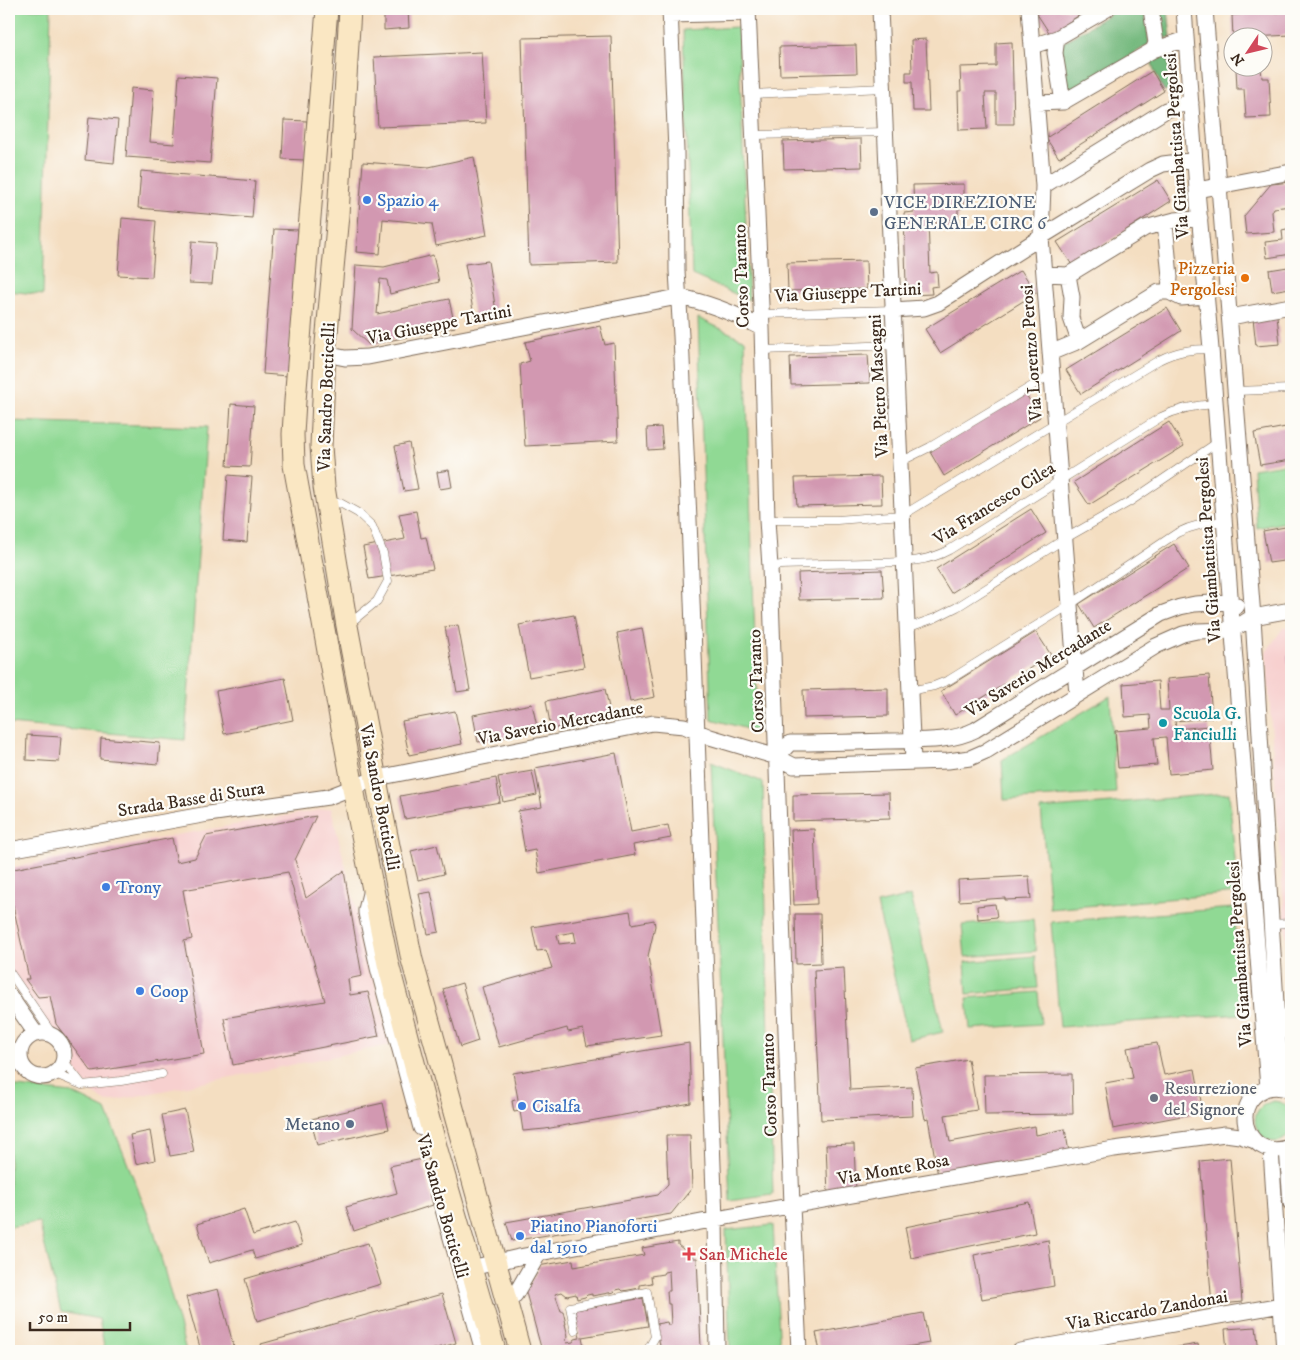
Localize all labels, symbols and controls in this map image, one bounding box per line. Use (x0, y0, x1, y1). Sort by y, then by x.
north arrow (1222, 28, 1272, 78)
text: N (1227, 49, 1249, 69)
street label: Via Giambattista Pergolesi (1160, 52, 1195, 241)
place label: Spazio 4 (377, 190, 439, 212)
place label: VICE DIREZIONE GENERALE CIRC 6 (883, 192, 1047, 235)
marker: Spazio 4 (361, 194, 373, 206)
marker: VICE DIREZIONE GENERALE CIRC 6 (868, 206, 880, 218)
street label: Corso Taranto (729, 223, 755, 328)
place label: Pizzeria Pergolesi (1170, 258, 1235, 301)
marker: Pizzeria Pergolesi (1239, 272, 1251, 284)
street label: Via Giuseppe Tartini (773, 278, 922, 308)
street label: Via Lorenzo Perosi (1016, 284, 1048, 423)
street label: Via Giuseppe Tartini (364, 300, 513, 350)
street label: Via Pietro Mascagni (864, 314, 894, 459)
street label: Via Sandro Botticelli (313, 322, 341, 473)
street label: Via Giambattista Pergolesi (1192, 456, 1227, 645)
street label: Via Francesco Cilea (929, 457, 1060, 551)
street label: Via Saverio Mercadante (960, 615, 1116, 723)
street label: Corso Taranto (744, 628, 770, 733)
street label: Via Saverio Mercadante (474, 697, 645, 751)
place label: Scuola G. Fanciulli (1173, 703, 1241, 746)
marker: Scuola G. Fanciulli (1157, 717, 1169, 729)
street label: Via Sandro Botticelli (354, 721, 404, 872)
street label: Strada Basse di Stura (116, 777, 266, 822)
street label: Via Giambattista Pergolesi (1223, 860, 1258, 1049)
place label: Trony (116, 877, 162, 899)
marker: Trony (100, 881, 112, 893)
place label: Coop (150, 981, 189, 1003)
marker: Coop (134, 985, 146, 997)
street label: Corso Taranto (757, 1032, 783, 1137)
place label: Resurrezione del Signore (1164, 1078, 1257, 1121)
marker: Resurrezione del Signore (1148, 1092, 1160, 1104)
place label: Cisalfa (532, 1096, 581, 1118)
marker: Cisalfa (516, 1100, 528, 1112)
place label: Metano (285, 1114, 340, 1136)
marker: Metano (344, 1118, 356, 1130)
street label: Via Sandro Botticelli (411, 1131, 473, 1281)
street label: Via Monte Rosa (835, 1149, 951, 1191)
place label: Piatino Pianoforti dal 1910 (530, 1216, 657, 1259)
marker: Piatino Pianoforti dal 1910 (514, 1230, 526, 1242)
place label: San Michele (699, 1244, 788, 1266)
marker: San Michele (683, 1248, 695, 1260)
street label: Via Riccardo Zandonai (1064, 1286, 1230, 1336)
scale bar (30, 1300, 130, 1332)
text: 50 m (38, 1308, 68, 1327)

